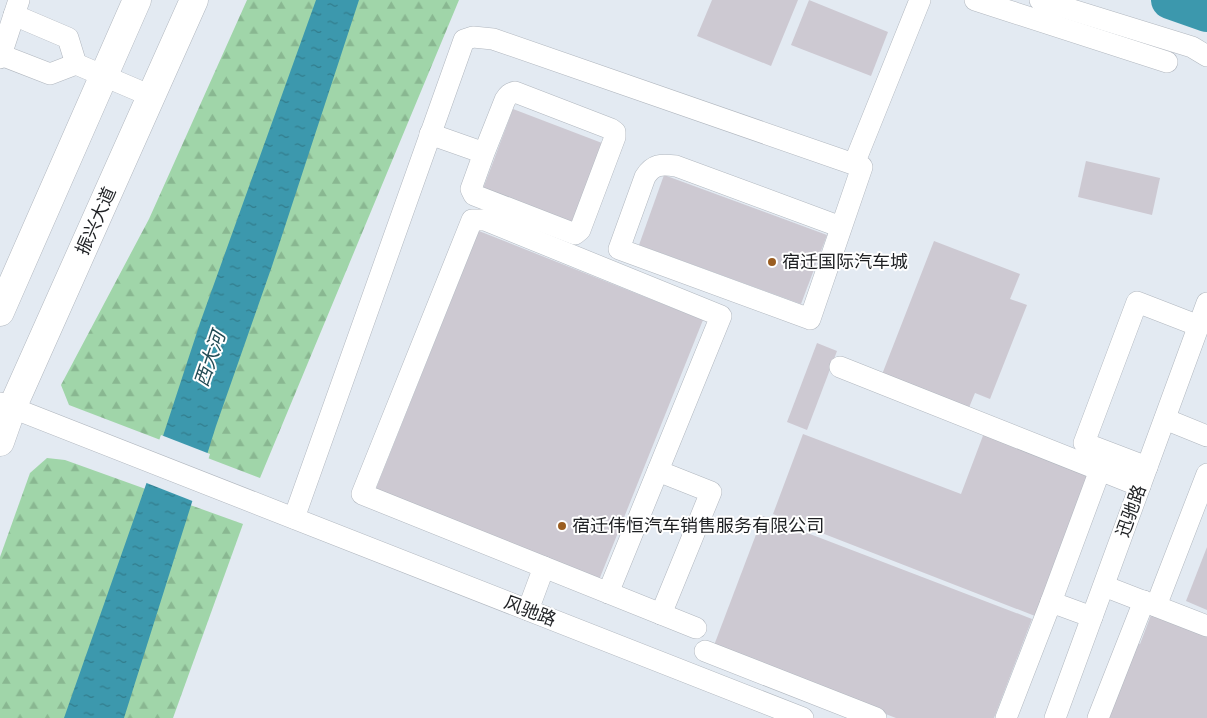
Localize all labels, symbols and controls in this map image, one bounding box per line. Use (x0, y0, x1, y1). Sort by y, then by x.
street label: 振兴大道 (70, 183, 122, 259)
place label: 宿迁国际汽车城 (782, 250, 908, 274)
marker: 宿迁国际汽车城 (766, 256, 778, 268)
water label: 西大河 (189, 324, 232, 390)
street label: 迅驰路 (1110, 482, 1152, 540)
place label: 宿迁伟恒汽车销售服务有限公司 (572, 514, 824, 538)
marker: 宿迁伟恒汽车销售服务有限公司 (556, 520, 568, 532)
street label: 风驰路 (500, 590, 560, 632)

